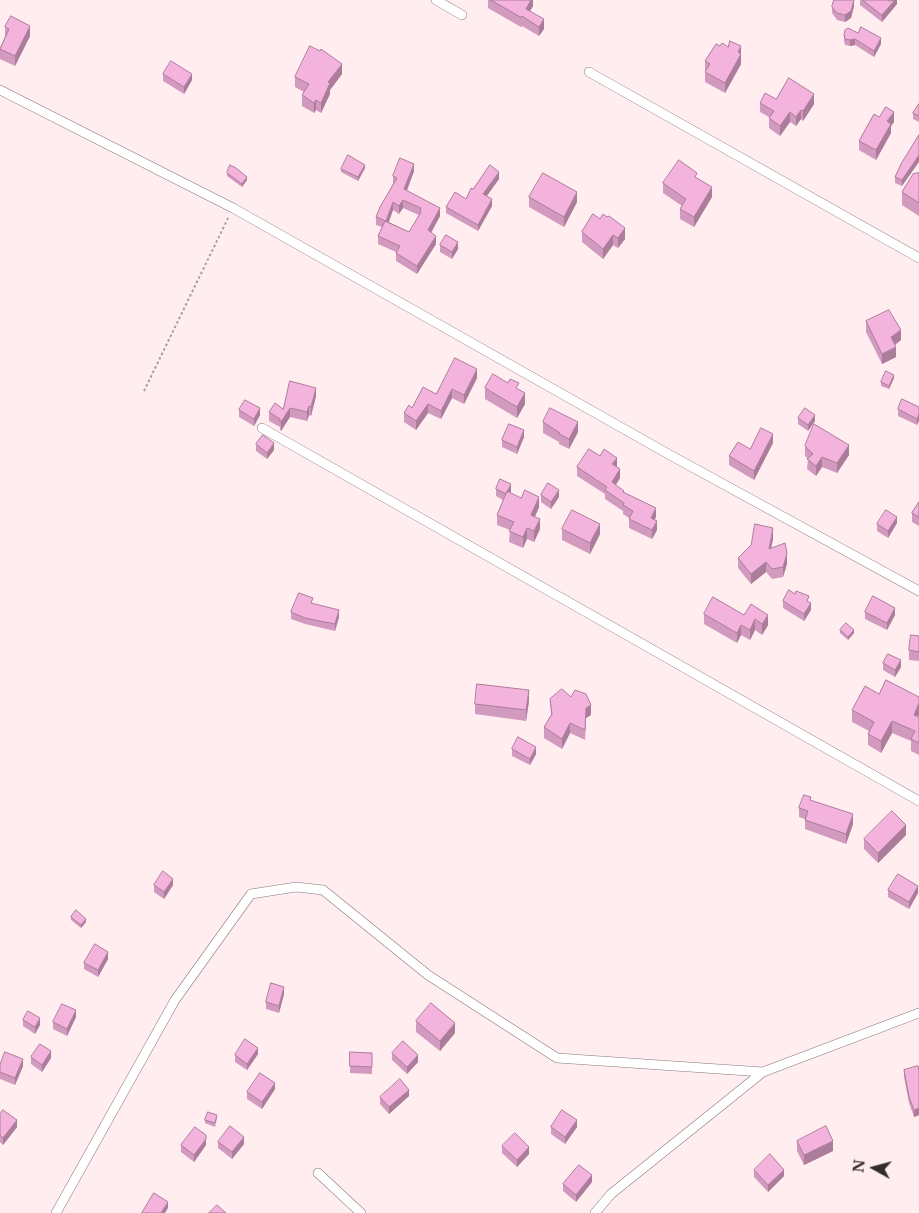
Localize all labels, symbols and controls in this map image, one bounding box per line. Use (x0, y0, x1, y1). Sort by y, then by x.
north arrow (849, 1143, 899, 1193)
text: N (849, 1159, 869, 1174)

